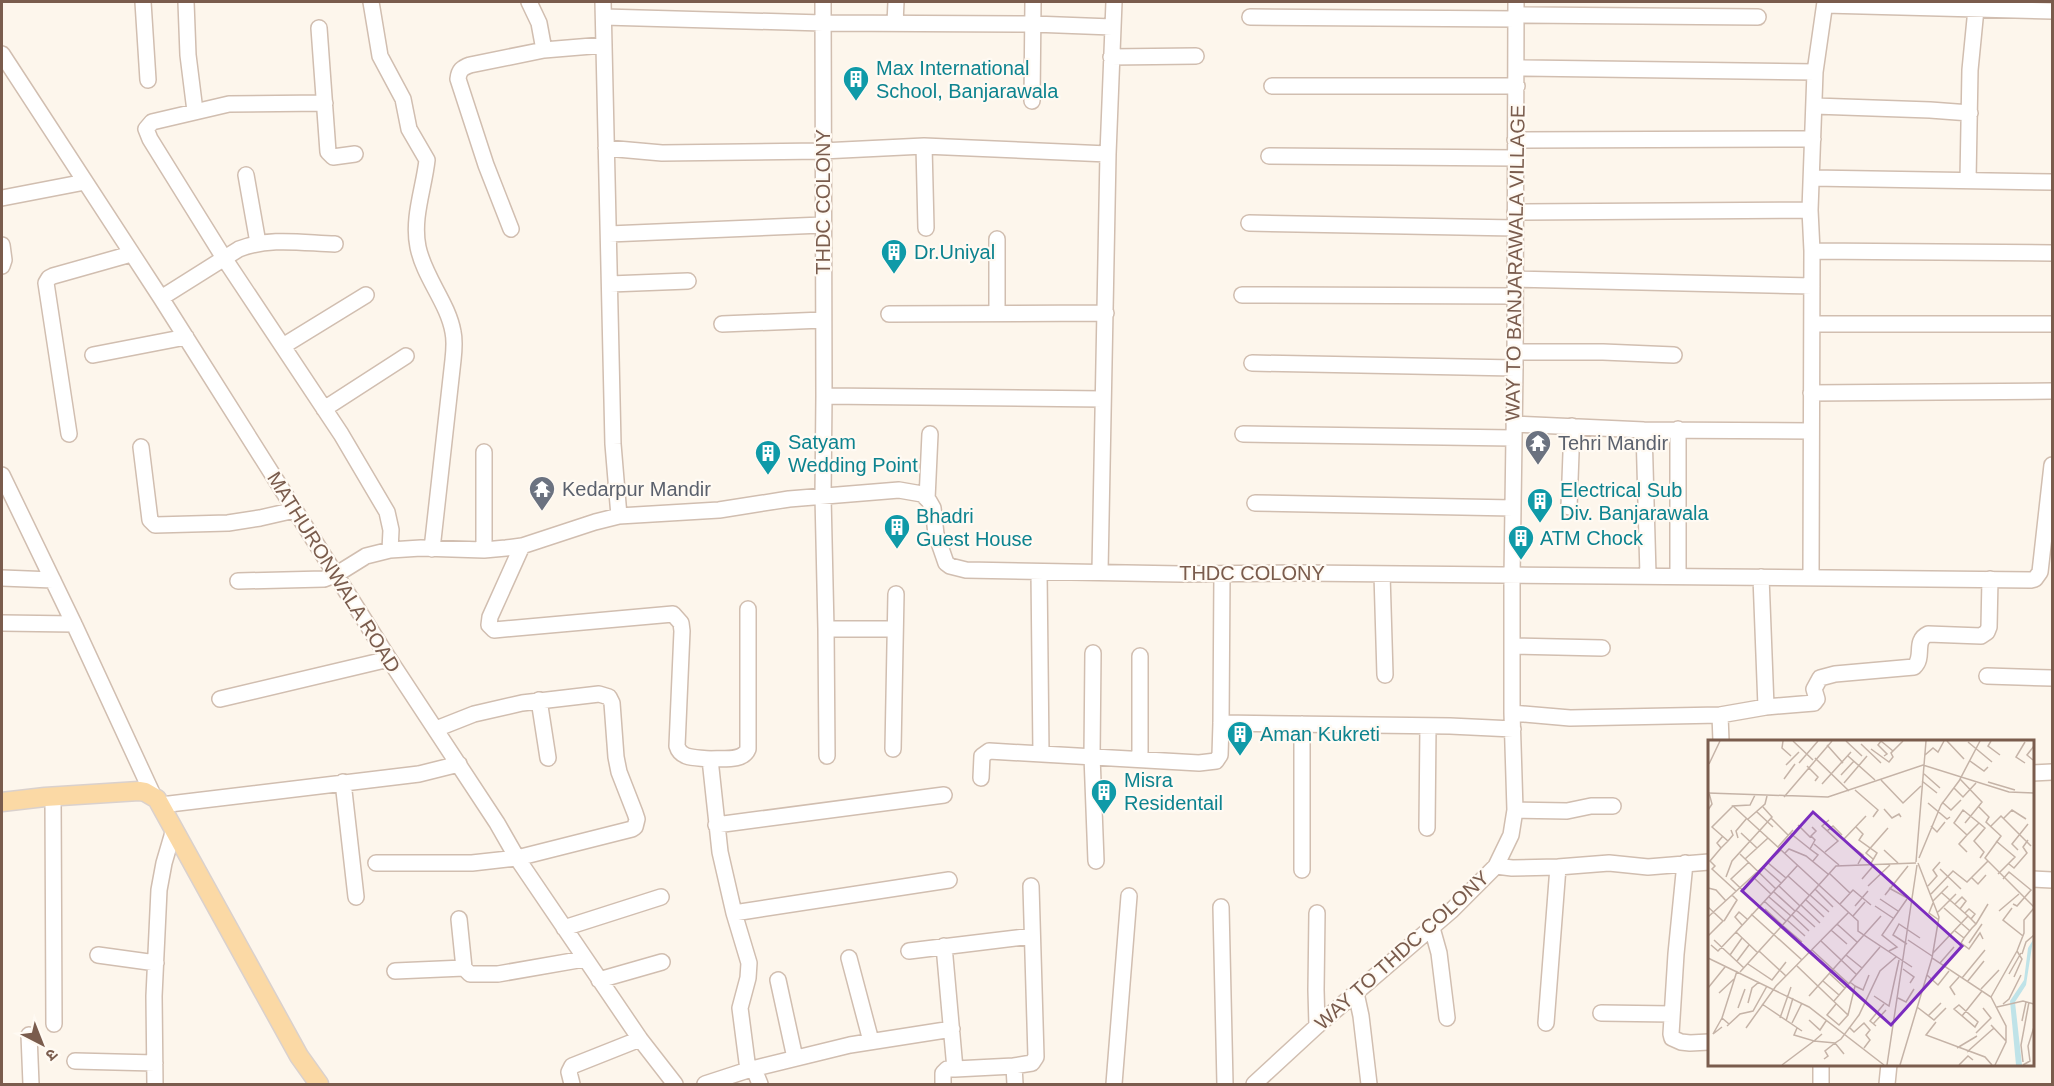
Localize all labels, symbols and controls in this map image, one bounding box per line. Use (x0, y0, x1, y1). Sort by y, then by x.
place label: Max International School, Banjarawala (876, 57, 1059, 102)
building icon: Max International School, Banjarawala (841, 64, 871, 102)
street label: WAY TO BANJARAWALA VILLAGE (1501, 105, 1529, 421)
street label: THDC COLONY (812, 129, 834, 275)
building icon: Dr.Uniyal (879, 237, 909, 275)
place label: Dr.Uniyal (914, 241, 995, 263)
temple icon: Tehri Mandir (1523, 428, 1553, 466)
place label: Satyam Wedding Point (788, 431, 918, 476)
place label: Tehri Mandir (1558, 432, 1668, 454)
building icon: Satyam Wedding Point (753, 438, 783, 476)
street label: MATHURONWALA ROAD (263, 468, 405, 676)
temple icon: Kedarpur Mandir (527, 474, 557, 512)
place label: Kedarpur Mandir (562, 478, 711, 500)
place label: Electrical Sub Div. Banjarawala (1560, 479, 1709, 524)
building icon: Electrical Sub Div. Banjarawala (1525, 486, 1555, 524)
place label: Bhadri Guest House (916, 505, 1033, 550)
building icon: Bhadri Guest House (882, 512, 912, 550)
building icon: ATM Chock (1506, 523, 1536, 561)
place label: ATM Chock (1540, 527, 1644, 549)
street label: THDC COLONY (1179, 562, 1325, 584)
building icon: Aman Kukreti (1225, 719, 1255, 757)
place label: Aman Kukreti (1260, 723, 1380, 745)
inset map (1708, 740, 2033, 1065)
place label: Misra Residentail (1124, 769, 1223, 814)
building icon: Misra Residentail (1089, 777, 1119, 815)
street label: WAY TO THDC COLONY (1311, 866, 1493, 1034)
north arrow (12, 1014, 72, 1074)
text: उ (42, 1045, 61, 1065)

